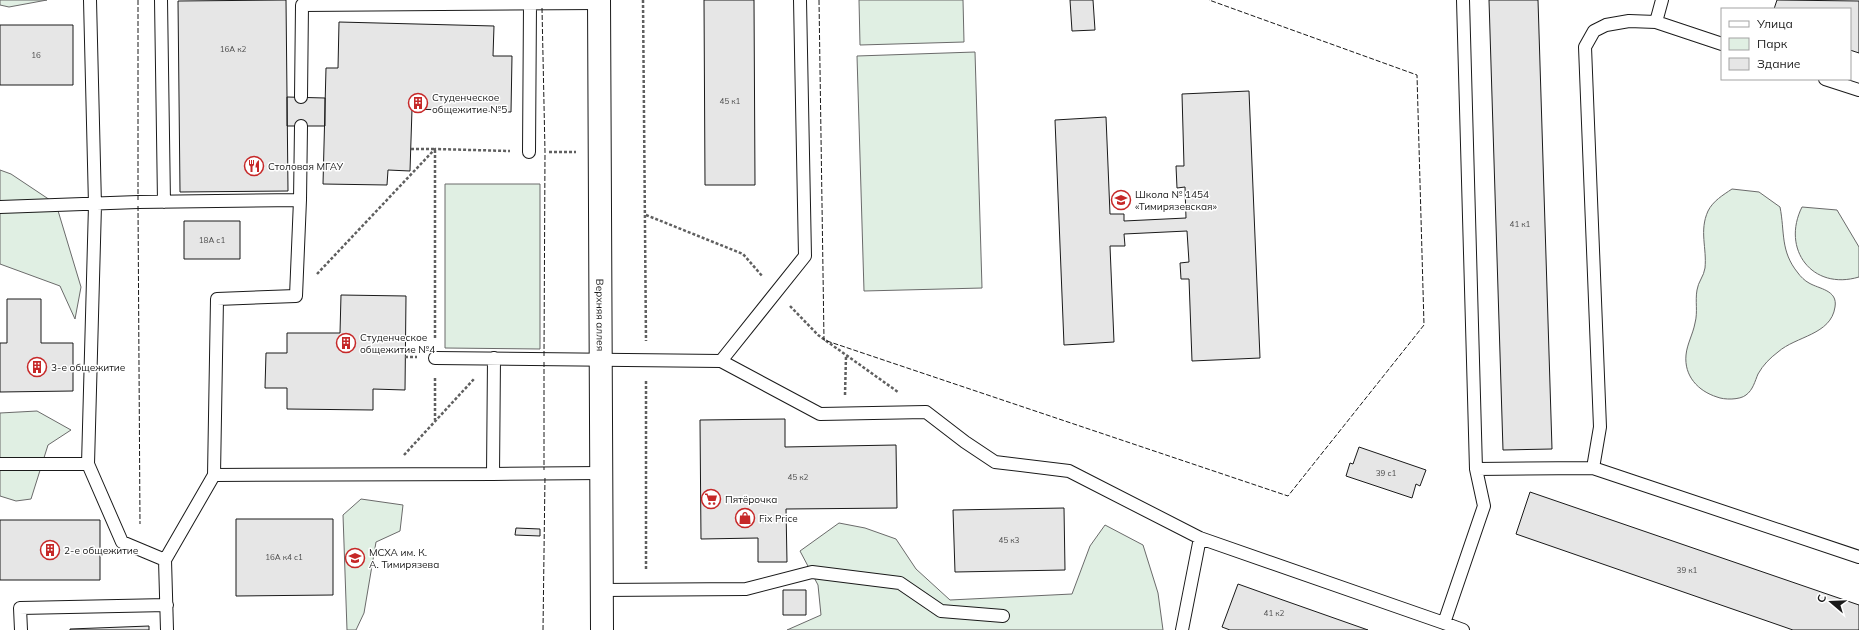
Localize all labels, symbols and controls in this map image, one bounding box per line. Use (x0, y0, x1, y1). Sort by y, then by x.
legend (1721, 8, 1851, 80)
text: Улица (1756, 16, 1793, 31)
text: Парк (1757, 36, 1788, 51)
house number: 16А к2 (220, 44, 247, 54)
house number: 16 (31, 50, 41, 60)
text: Здание (1757, 56, 1801, 71)
place label: Студенческое общежитие №5 (432, 91, 507, 116)
building icon: Студенческое общежитие №5 (407, 92, 429, 114)
house number: 45 к1 (720, 96, 741, 106)
restaurant icon: Столовая МГАУ (243, 155, 265, 177)
place label: Столовая МГАУ (268, 160, 344, 173)
place label: Школа № 1454 «Тимирязевская» (1135, 188, 1218, 213)
school or university icon: Школа № 1454 «Тимирязевская» (1110, 189, 1132, 211)
house number: 41 к1 (1510, 219, 1531, 229)
house number: 18А с1 (199, 235, 225, 245)
street label: Верхняя аллея (593, 279, 607, 351)
place label: Студенческое общежитие №4 (360, 331, 435, 356)
building icon: Студенческое общежитие №4 (335, 332, 357, 354)
building icon: 3-е общежитие (26, 356, 48, 378)
place label: 3-е общежитие (51, 361, 126, 374)
house number: 39 с1 (1376, 468, 1396, 478)
house number: 45 к2 (788, 472, 809, 482)
supermarket icon: Пятёрочка (700, 488, 722, 510)
place label: Пятёрочка (725, 493, 777, 506)
shop icon: Fix Price (734, 507, 756, 529)
place label: Fix Price (759, 512, 798, 525)
house number: 45 к3 (999, 535, 1020, 545)
building icon: 2-е общежитие (39, 539, 61, 561)
place label: 2-е общежитие (64, 544, 139, 557)
place label: МСХА им. К. А. Тимирязева (369, 546, 439, 571)
school or university icon: МСХА им. К. А. Тимирязева (344, 547, 366, 569)
house number: 16А к4 с1 (265, 552, 303, 562)
house number: 39 к1 (1677, 565, 1698, 575)
north arrow (1811, 582, 1851, 622)
text: С (1814, 592, 1830, 605)
house number: 41 к2 (1264, 608, 1285, 618)

